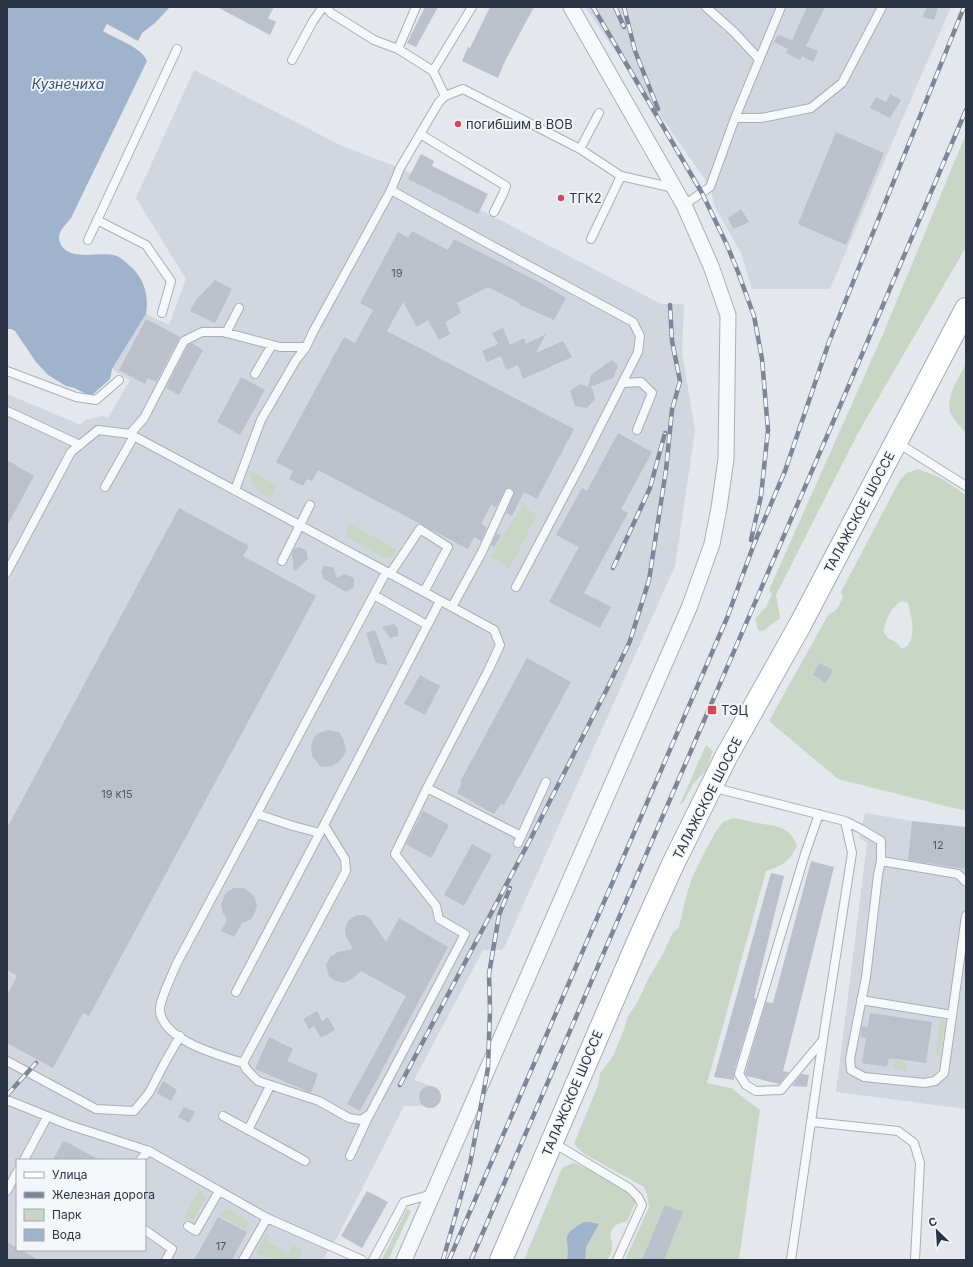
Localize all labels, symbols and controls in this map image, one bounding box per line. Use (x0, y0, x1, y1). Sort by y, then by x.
water label: Кузнечиха (32, 75, 105, 92)
place label: погибшим в ВОВ (466, 116, 573, 132)
marker: погибшим в ВОВ (453, 119, 463, 129)
place label: ТГК2 (569, 190, 602, 206)
marker: ТГК2 (556, 193, 566, 203)
house number: 19 (391, 266, 403, 280)
street label: ТАЛАЖСКОЕ ШОССЕ (820, 448, 898, 576)
place label: ТЭЦ (721, 702, 749, 718)
marker: ТЭЦ (706, 704, 718, 716)
street label: ТАЛАЖСКОЕ ШОССЕ (669, 734, 745, 862)
house number: 19 к15 (101, 787, 133, 801)
house number: 12 (932, 838, 944, 852)
street label: ТАЛАЖСКОЕ ШОССЕ (538, 1028, 606, 1158)
legend (16, 1159, 146, 1251)
text: Улица (52, 1167, 87, 1182)
text: Железная дорога (52, 1187, 155, 1202)
text: Парк (52, 1207, 82, 1222)
north arrow (917, 1211, 957, 1251)
text: С (926, 1214, 939, 1230)
text: Вода (52, 1227, 81, 1242)
house number: 17 (216, 1239, 226, 1253)

